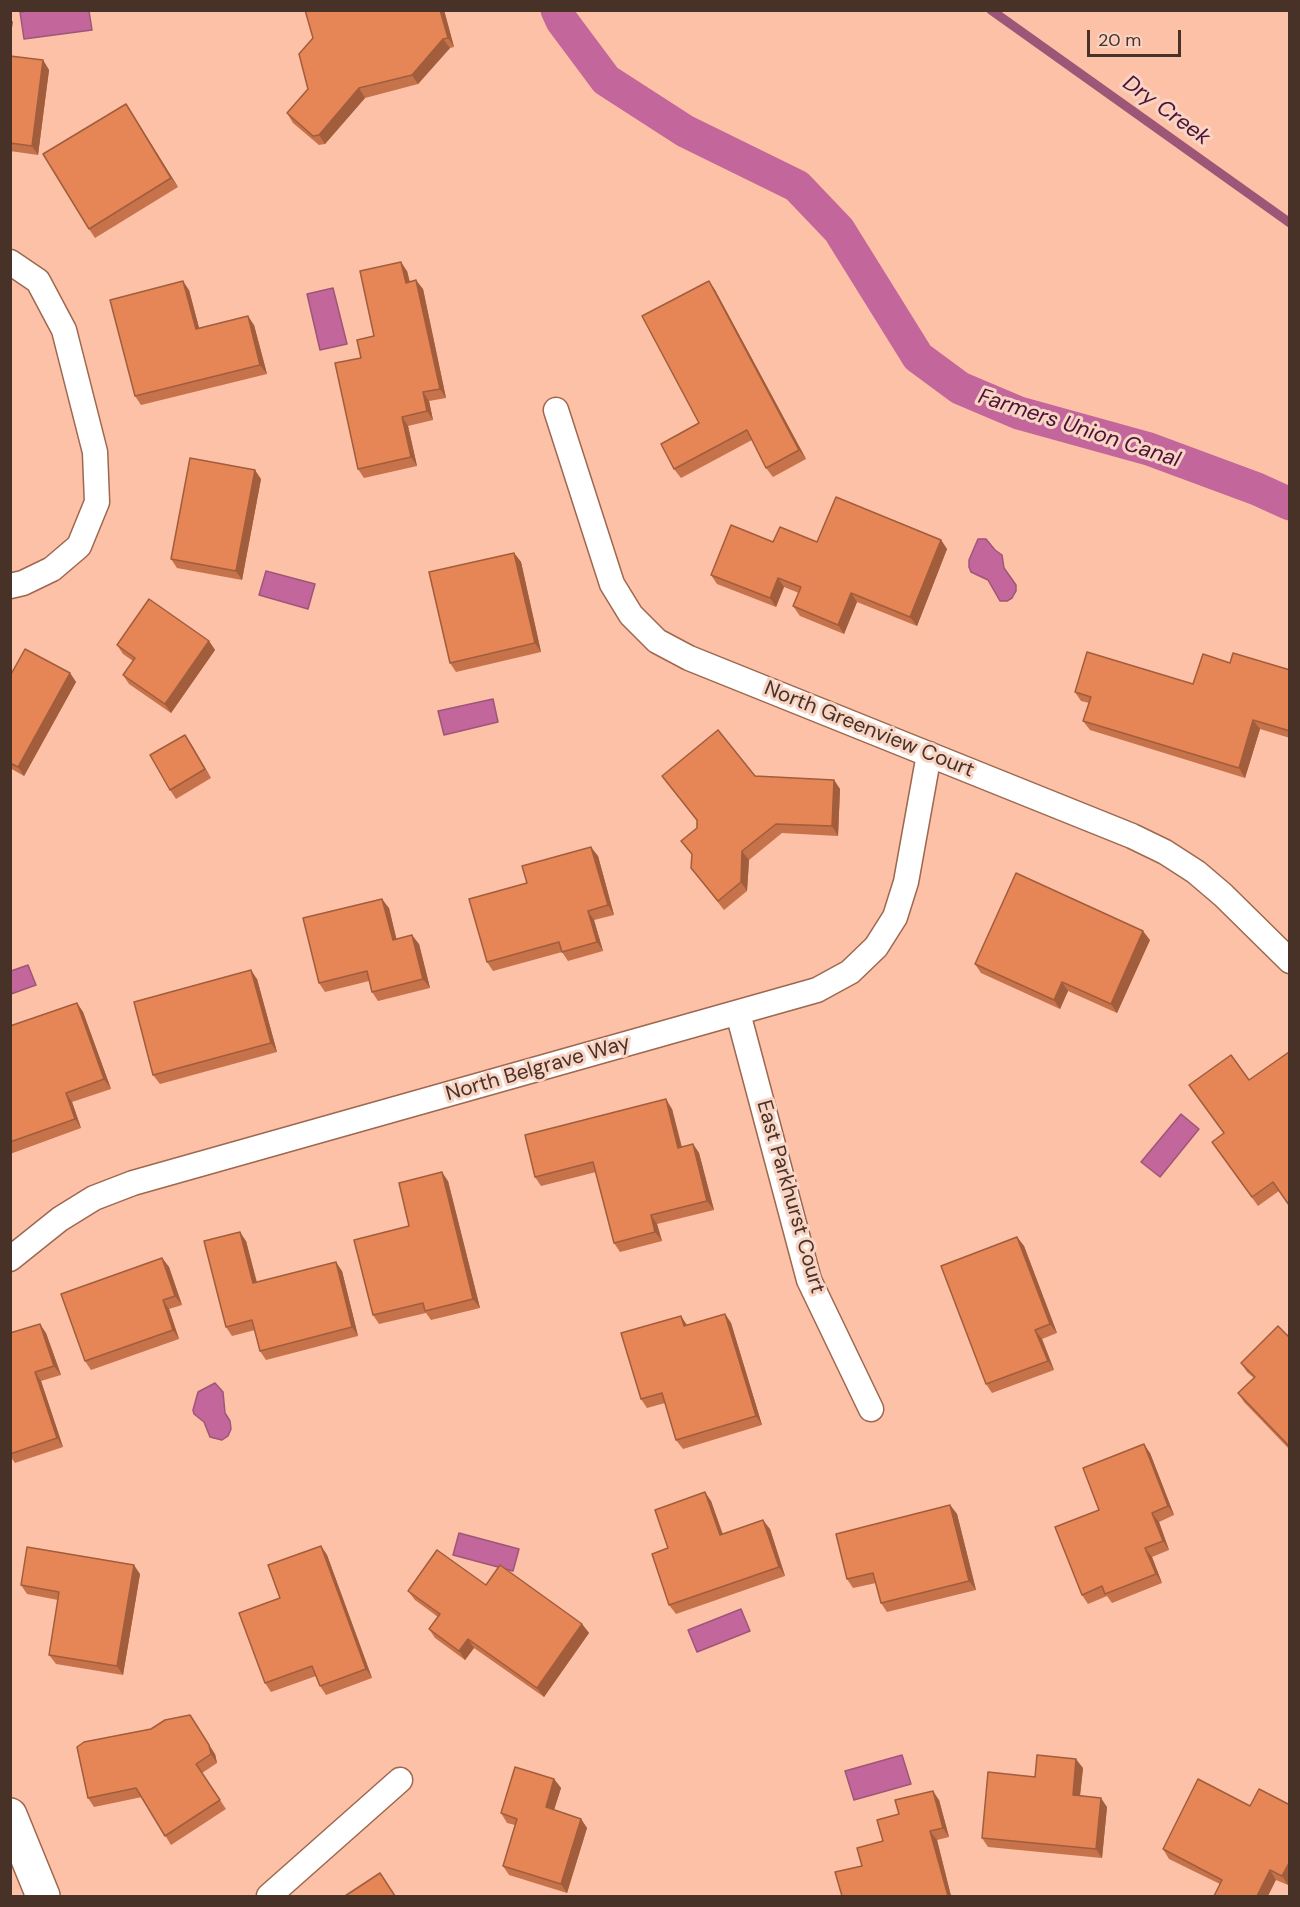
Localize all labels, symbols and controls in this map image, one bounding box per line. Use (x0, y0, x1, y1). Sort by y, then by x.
scale bar (1090, 18, 1184, 56)
text: 20 m (1098, 28, 1141, 52)
water label: Dry Creek (1117, 70, 1215, 152)
water label: Farmers Union Canal (975, 384, 1183, 474)
street label: North Greenview Court (760, 676, 978, 784)
street label: North Belgrave Way (443, 1031, 633, 1107)
street label: East Parkhurst Court (750, 1097, 830, 1297)

